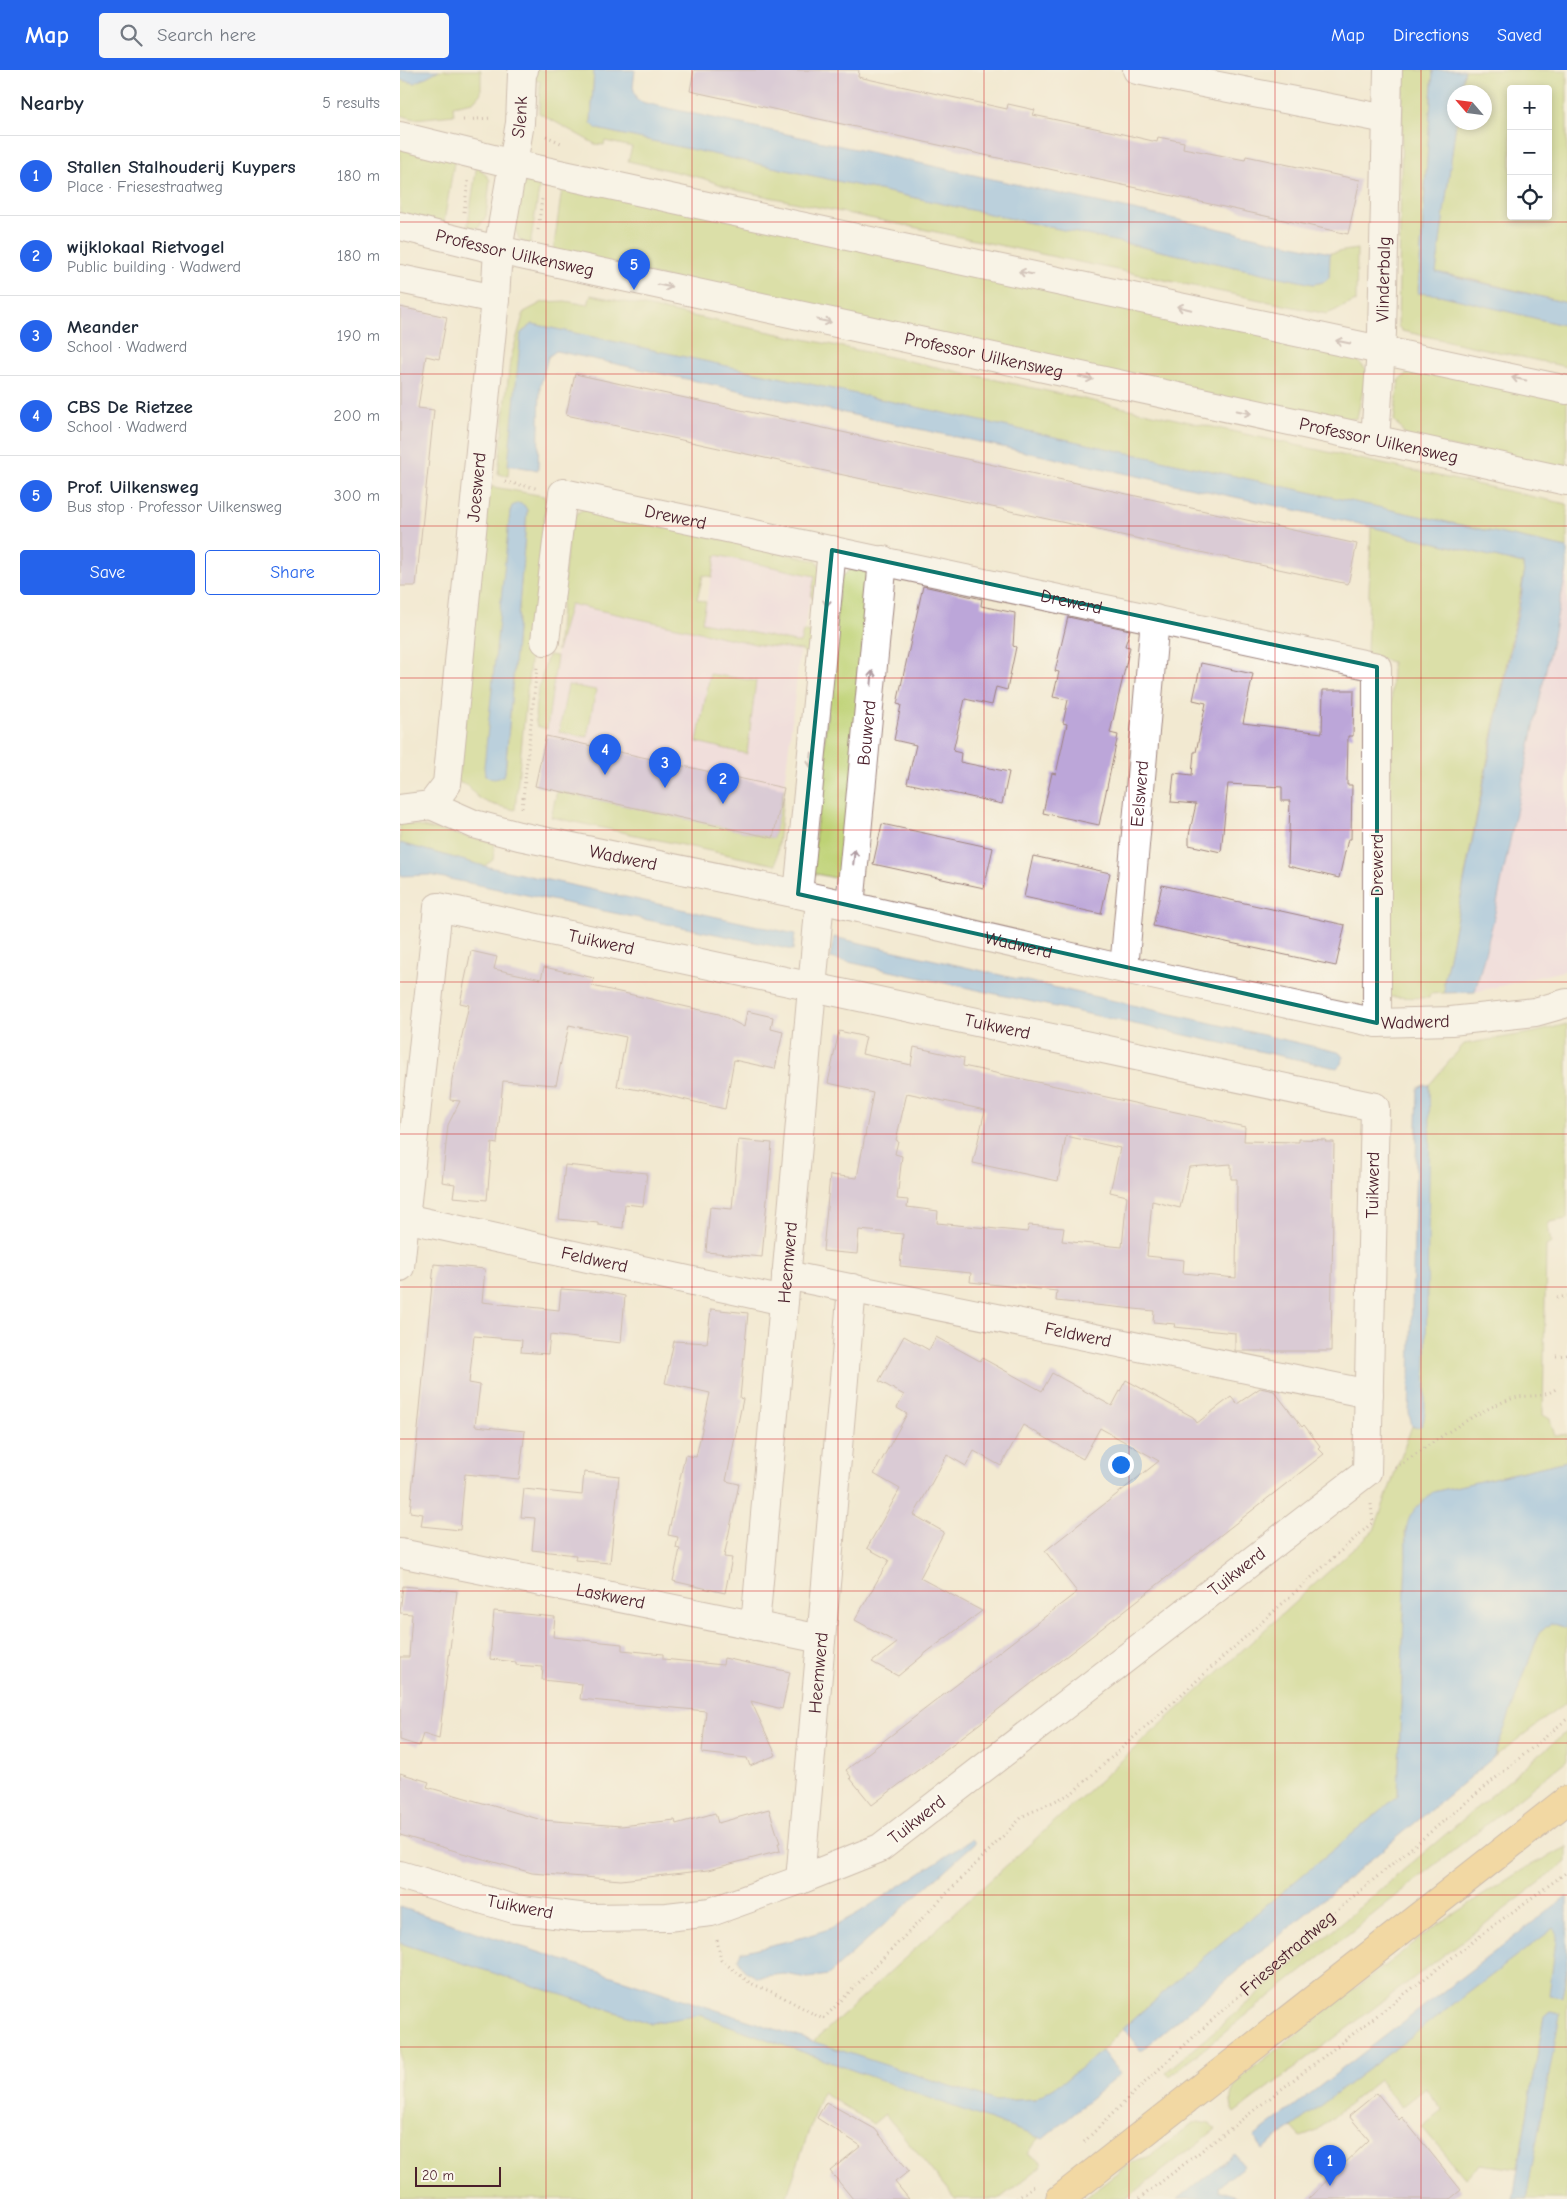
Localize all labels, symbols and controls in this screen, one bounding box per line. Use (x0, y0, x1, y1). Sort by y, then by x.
search box (99, 13, 449, 58)
text: Map (25, 21, 69, 49)
icon: search (117, 21, 145, 49)
text: Search here (157, 24, 256, 46)
text: Map (1331, 25, 1365, 46)
text: Directions (1393, 25, 1469, 46)
text: Saved (1497, 25, 1542, 46)
north arrow (1447, 85, 1492, 130)
map controls (1507, 85, 1552, 220)
button: + (1507, 85, 1552, 130)
text: Nearby (20, 91, 84, 115)
text: 5 results (322, 94, 380, 112)
street label: Slenk (507, 96, 532, 139)
button: − (1507, 130, 1552, 175)
text: Stallen Stalhouderij Kuypers (67, 156, 296, 178)
text: 1 (33, 167, 39, 185)
text: 180 m (337, 167, 380, 185)
button: locate (1507, 175, 1552, 220)
text: Place · Friesestraatweg (67, 178, 223, 196)
street label: Professor Uilkensweg (433, 225, 596, 281)
text: wijklokaal Rietvogel (67, 236, 225, 258)
street label: Vlinderbalg (1372, 236, 1395, 322)
text: 2 (32, 247, 40, 265)
text: 180 m (337, 247, 380, 265)
pin: 5 (618, 249, 650, 290)
text: Public building · Wadwerd (67, 258, 241, 276)
one-way arrow (1018, 268, 1034, 278)
one-way arrow (657, 282, 673, 291)
one-way arrow (1177, 303, 1193, 312)
text: Meander (67, 316, 139, 338)
one-way arrow (816, 317, 832, 326)
text: 3 (32, 327, 40, 345)
text: 190 m (337, 327, 380, 345)
street label: Professor Uilkensweg (902, 328, 1065, 382)
one-way arrow (1336, 337, 1352, 346)
text: School · Wadwerd (67, 338, 187, 356)
one-way arrow (1077, 373, 1093, 383)
one-way arrow (1512, 374, 1528, 384)
text: CBS De Rietzee (67, 396, 193, 418)
text: 4 (32, 407, 40, 425)
text: 200 m (334, 407, 380, 425)
one-way arrow (1236, 408, 1252, 417)
street label: Professor Uilkensweg (1297, 413, 1460, 468)
text: School · Wadwerd (67, 418, 187, 436)
street label: Joeswerd (462, 451, 490, 523)
text: Prof. Uilkensweg (67, 476, 199, 498)
text: 5 (32, 487, 40, 505)
text: 300 m (334, 487, 380, 505)
text: Bus stop · Professor Uilkensweg (67, 498, 282, 516)
street label: Drewerd (642, 500, 708, 534)
button: Save (20, 550, 195, 595)
button: Share (205, 550, 380, 595)
street label: Drewerd (1039, 585, 1104, 619)
one-way arrow (823, 590, 832, 606)
one-way arrow (867, 670, 877, 686)
street label: Bouwerd (853, 699, 880, 766)
pin: 4 (589, 734, 621, 775)
pin: 3 (649, 747, 681, 788)
one-way arrow (806, 752, 816, 768)
street label: Eelswerd (1126, 759, 1153, 828)
pin: 2 (707, 763, 739, 804)
street label: Drewerd (1367, 834, 1388, 896)
street label: Wadwerd (587, 840, 659, 875)
one-way arrow (849, 849, 859, 865)
street label: Tuikwerd (566, 925, 636, 959)
street label: Wadwerd (983, 927, 1055, 963)
street label: Tuikwerd (962, 1009, 1032, 1044)
street label: Wadwerd (1381, 1011, 1450, 1033)
street label: Tuikwerd (1362, 1151, 1384, 1219)
street label: Heemwerd (773, 1221, 802, 1304)
street label: Feldwerd (559, 1242, 630, 1277)
street label: Feldwerd (1043, 1318, 1113, 1352)
your location (1108, 1452, 1134, 1478)
street label: Tuikwerd (1204, 1543, 1270, 1601)
street label: Laskwerd (574, 1579, 647, 1613)
street label: Heemwerd (804, 1631, 832, 1714)
street label: Tuikwerd (884, 1791, 950, 1849)
street label: Tuikwerd (485, 1890, 555, 1924)
street label: Friesestraatweg (1236, 1906, 1340, 2000)
pin: 1 (1314, 2145, 1346, 2186)
scale bar (415, 2164, 501, 2187)
text: 20 m (422, 2167, 454, 2184)

